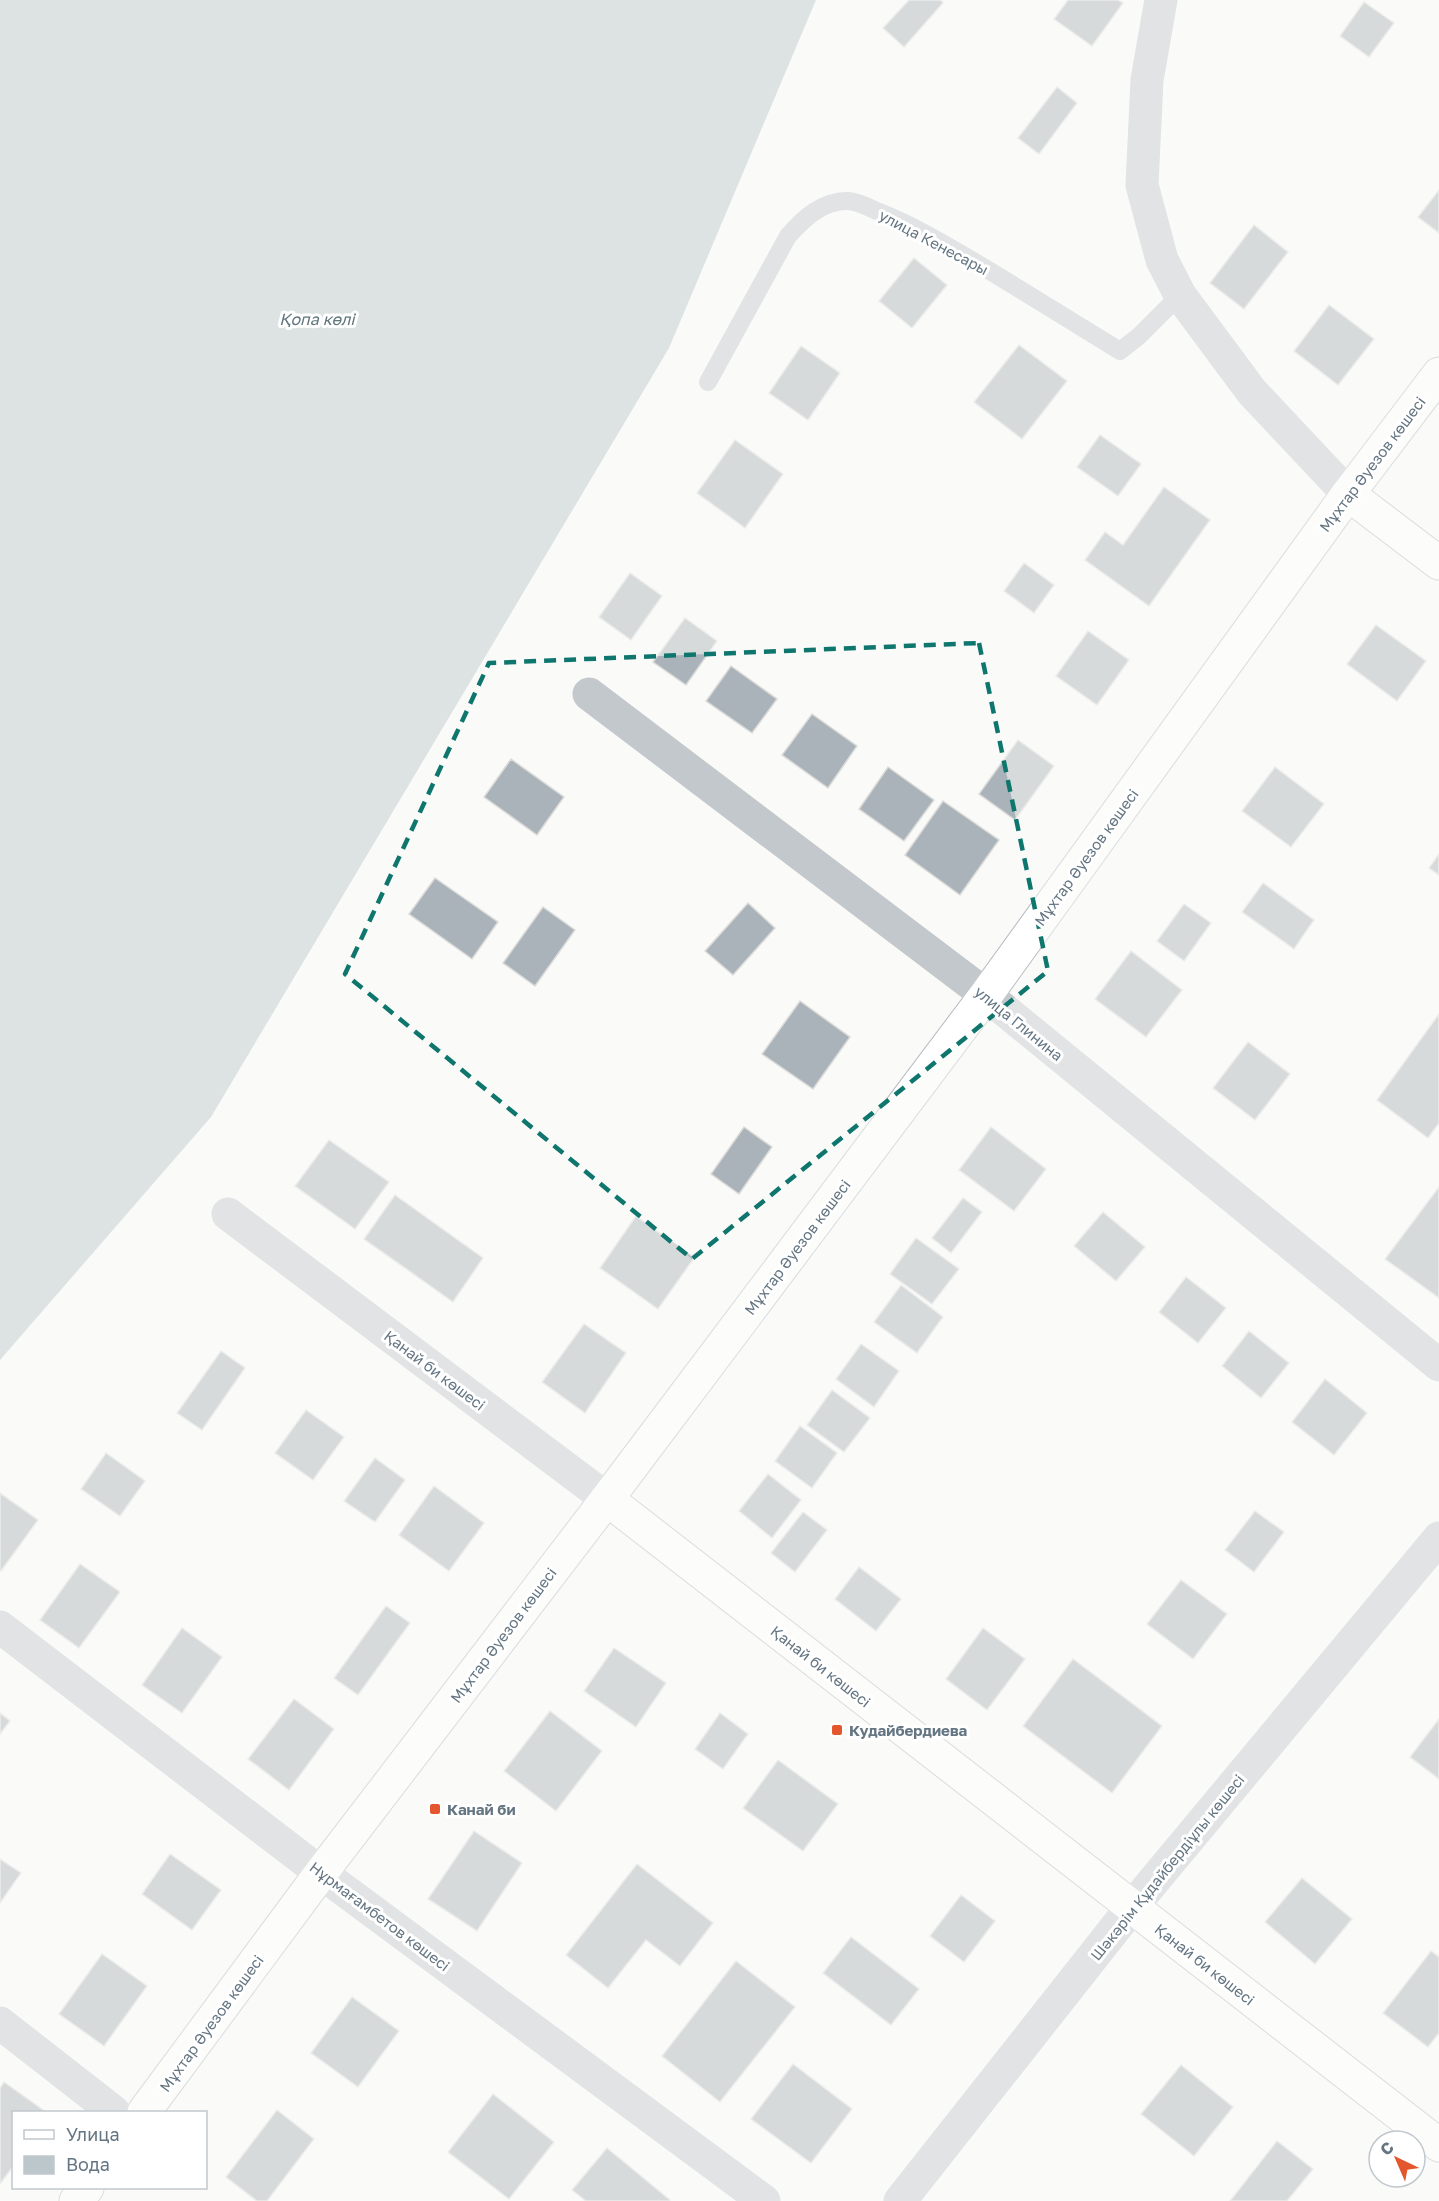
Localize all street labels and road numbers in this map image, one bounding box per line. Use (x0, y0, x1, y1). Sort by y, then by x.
street label: улица Кенесары (876, 206, 992, 278)
street label: Мұхтар Әуезов көшесі (1315, 393, 1430, 536)
street label: Мұхтар Әуезов көшесі (1030, 785, 1142, 929)
street label: улица Глинина (971, 982, 1067, 1064)
street label: Мұхтар Әуезов көшесі (740, 1176, 855, 1319)
street label: Қанай би көшесі (381, 1326, 489, 1414)
street label: Мұхтар Әуезов көшесі (446, 1564, 561, 1707)
street label: Қанай би көшесі (767, 1621, 875, 1711)
street label: Шәкәрім Құдайбердіұлы көшесі (1086, 1770, 1248, 1964)
street label: Нұрмағамбетов көшесі (306, 1857, 454, 1975)
street label: Қанай би көшесі (1151, 1919, 1259, 2009)
street label: Мұхтар Әуезов көшесі (155, 1951, 267, 2095)

